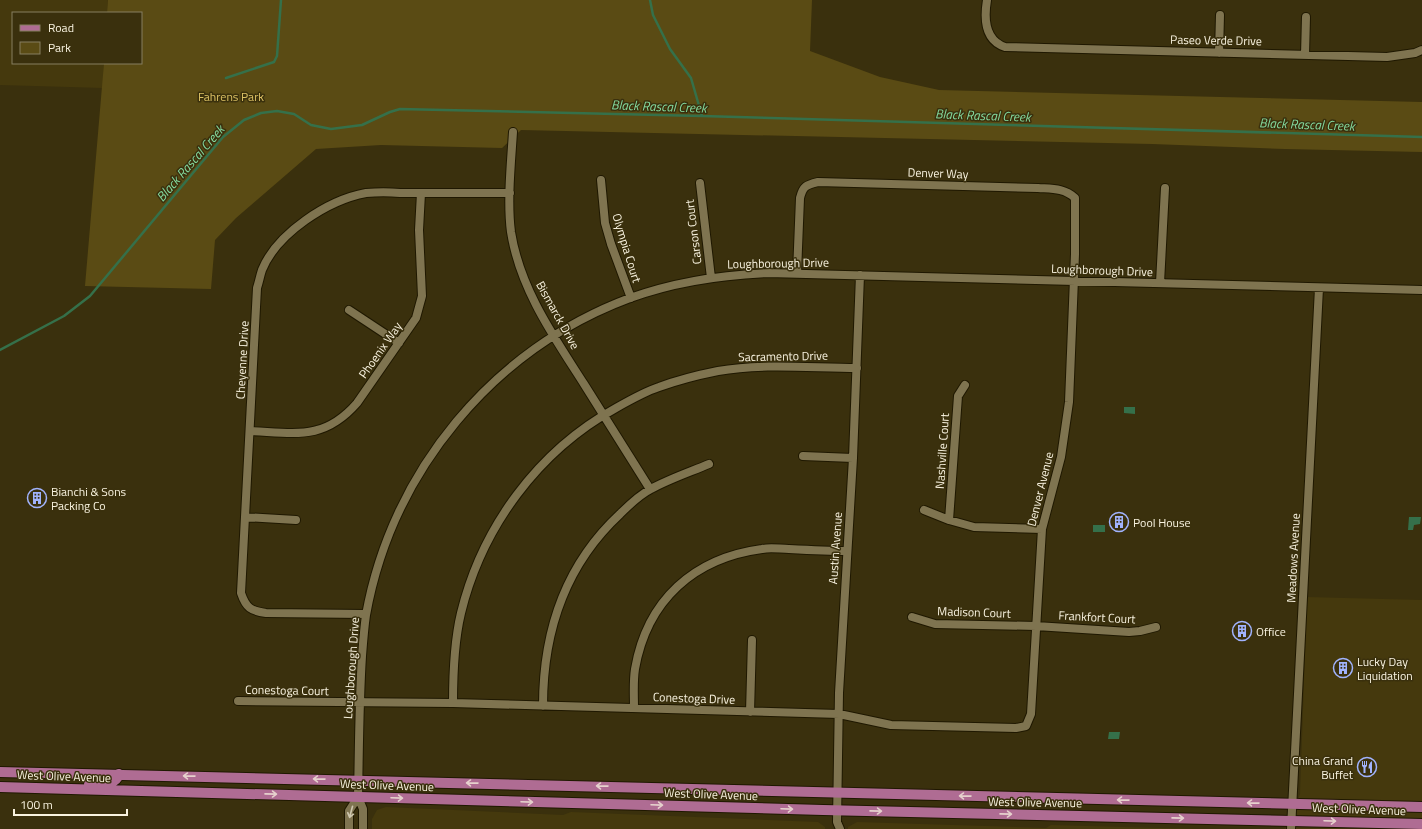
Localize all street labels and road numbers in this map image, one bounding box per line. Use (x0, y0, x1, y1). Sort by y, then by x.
street label: Paseo Verde Drive (1170, 30, 1262, 50)
street label: Denver Way (907, 162, 969, 184)
street label: Carson Court (680, 198, 706, 266)
street label: Olympia Court (607, 211, 647, 286)
street label: Loughborough Drive (727, 253, 829, 273)
street label: Loughborough Drive (1051, 259, 1153, 281)
street label: Bismarck Drive (531, 277, 585, 353)
street label: Phoenix Way (353, 318, 407, 382)
street label: Cheyenne Drive (230, 320, 254, 400)
street label: Sacramento Drive (738, 346, 828, 366)
street label: Nashville Court (930, 412, 954, 490)
street label: Denver Avenue (1022, 450, 1058, 528)
street label: Austin Avenue (823, 511, 847, 585)
street label: Meadows Avenue (1281, 513, 1305, 603)
street label: Madison Court (937, 601, 1012, 623)
street label: Frankfort Court (1058, 605, 1137, 629)
street label: Loughborough Drive (338, 617, 364, 719)
street label: Conestoga Court (245, 680, 330, 700)
street label: Conestoga Drive (652, 687, 736, 709)
street label: West Olive Avenue (17, 765, 111, 787)
street label: West Olive Avenue (340, 774, 434, 796)
street label: West Olive Avenue (664, 783, 758, 805)
street label: West Olive Avenue (988, 792, 1082, 812)
street label: West Olive Avenue (1312, 798, 1406, 820)

